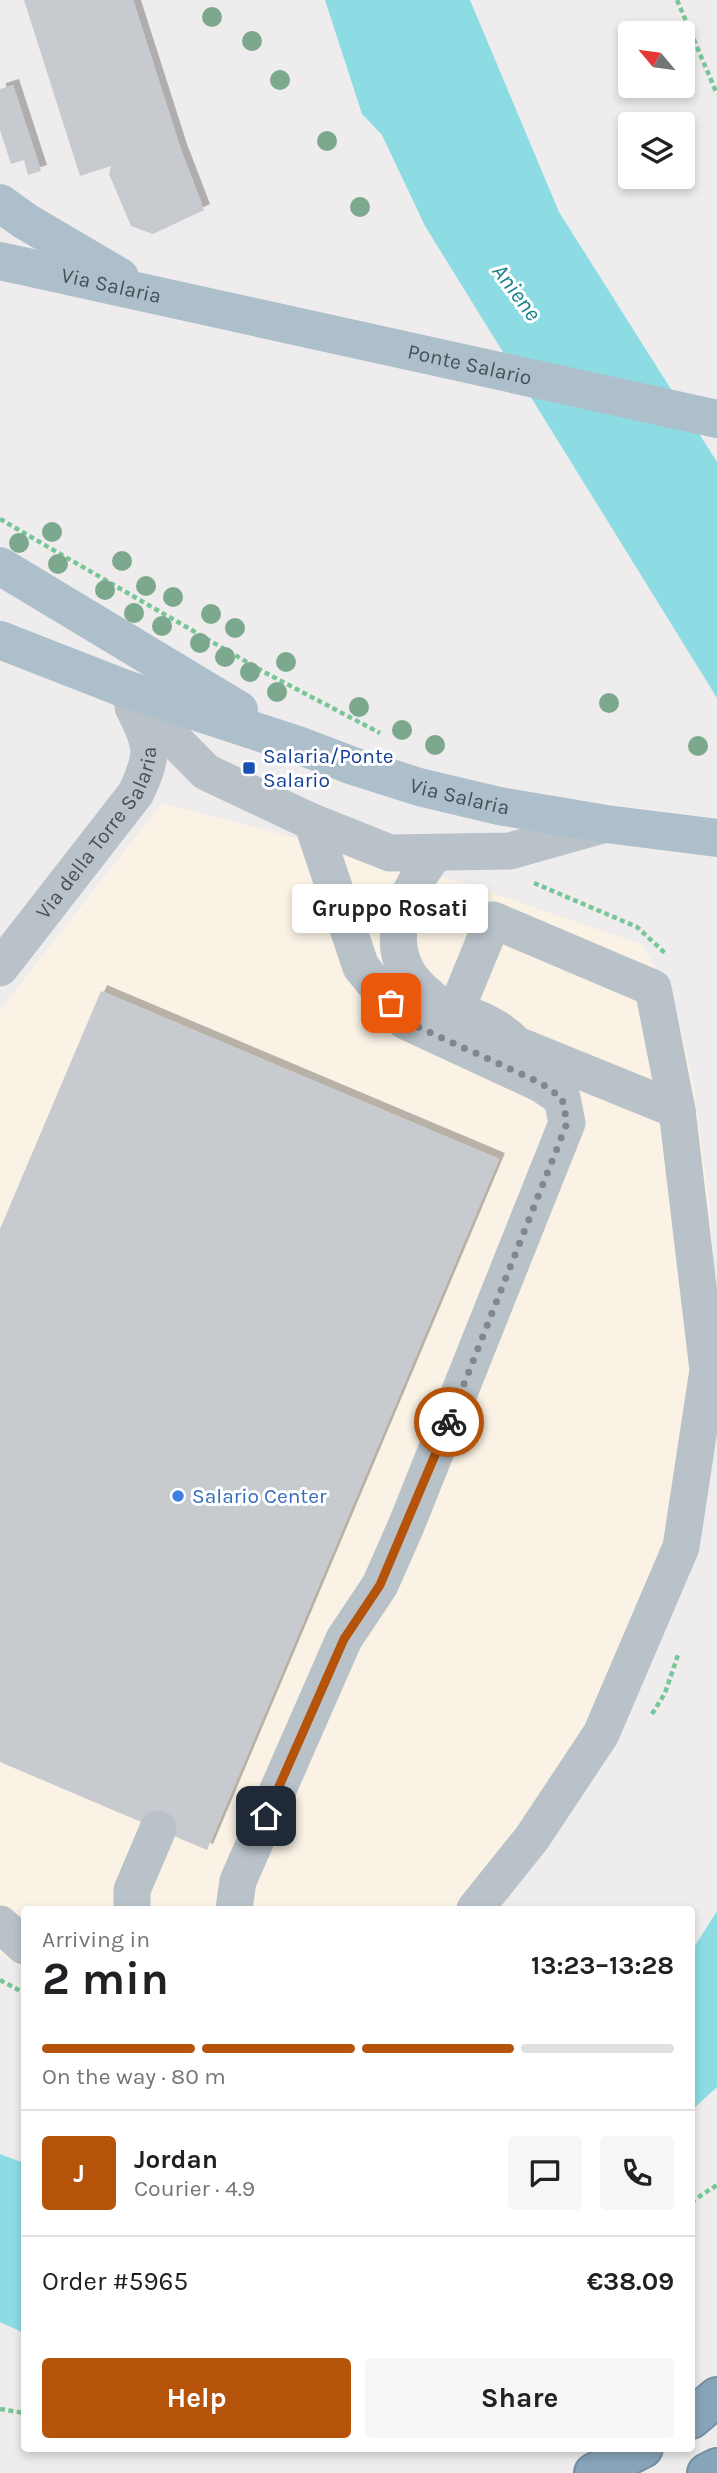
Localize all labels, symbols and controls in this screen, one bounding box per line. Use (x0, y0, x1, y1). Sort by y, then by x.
north arrow (618, 21, 695, 98)
map controls (618, 21, 695, 189)
button: layers (618, 112, 695, 189)
water label: Aniene (486, 258, 547, 326)
street label: Via Salaria (59, 263, 164, 308)
street label: Ponte Salario (405, 339, 534, 390)
place label: Salaria/Ponte Salario (263, 744, 394, 792)
street label: Via della Torre Salaria (31, 746, 161, 924)
marker: Salaria/Ponte Salario (241, 760, 257, 776)
street label: Via Salaria (407, 773, 511, 820)
callout: Gruppo Rosati (293, 884, 489, 933)
text: Gruppo Rosati (312, 895, 468, 922)
pin (361, 973, 421, 1033)
icon: bag (372, 984, 410, 1022)
courier (414, 1387, 484, 1457)
icon: bike (430, 1403, 468, 1441)
place label: Salario Center (192, 1484, 327, 1508)
marker: Salario Center (170, 1488, 186, 1504)
pin (236, 1786, 296, 1846)
icon: home (247, 1797, 285, 1835)
text: Arriving in (42, 1926, 150, 1953)
text: 13:23–13:28 (531, 1950, 674, 1981)
text: 2 min (42, 1952, 169, 2006)
text: On the way · 80 m (42, 2063, 226, 2090)
button: chat (508, 2136, 582, 2210)
button: phone (600, 2136, 674, 2210)
text: Jordan (134, 2144, 218, 2175)
text: J (73, 2158, 85, 2189)
text: Courier · 4.9 (134, 2175, 255, 2202)
text: Order #5965 (42, 2266, 188, 2297)
text: €38.09 (587, 2266, 674, 2297)
button: Help (42, 2358, 351, 2438)
button: Share (365, 2358, 674, 2438)

